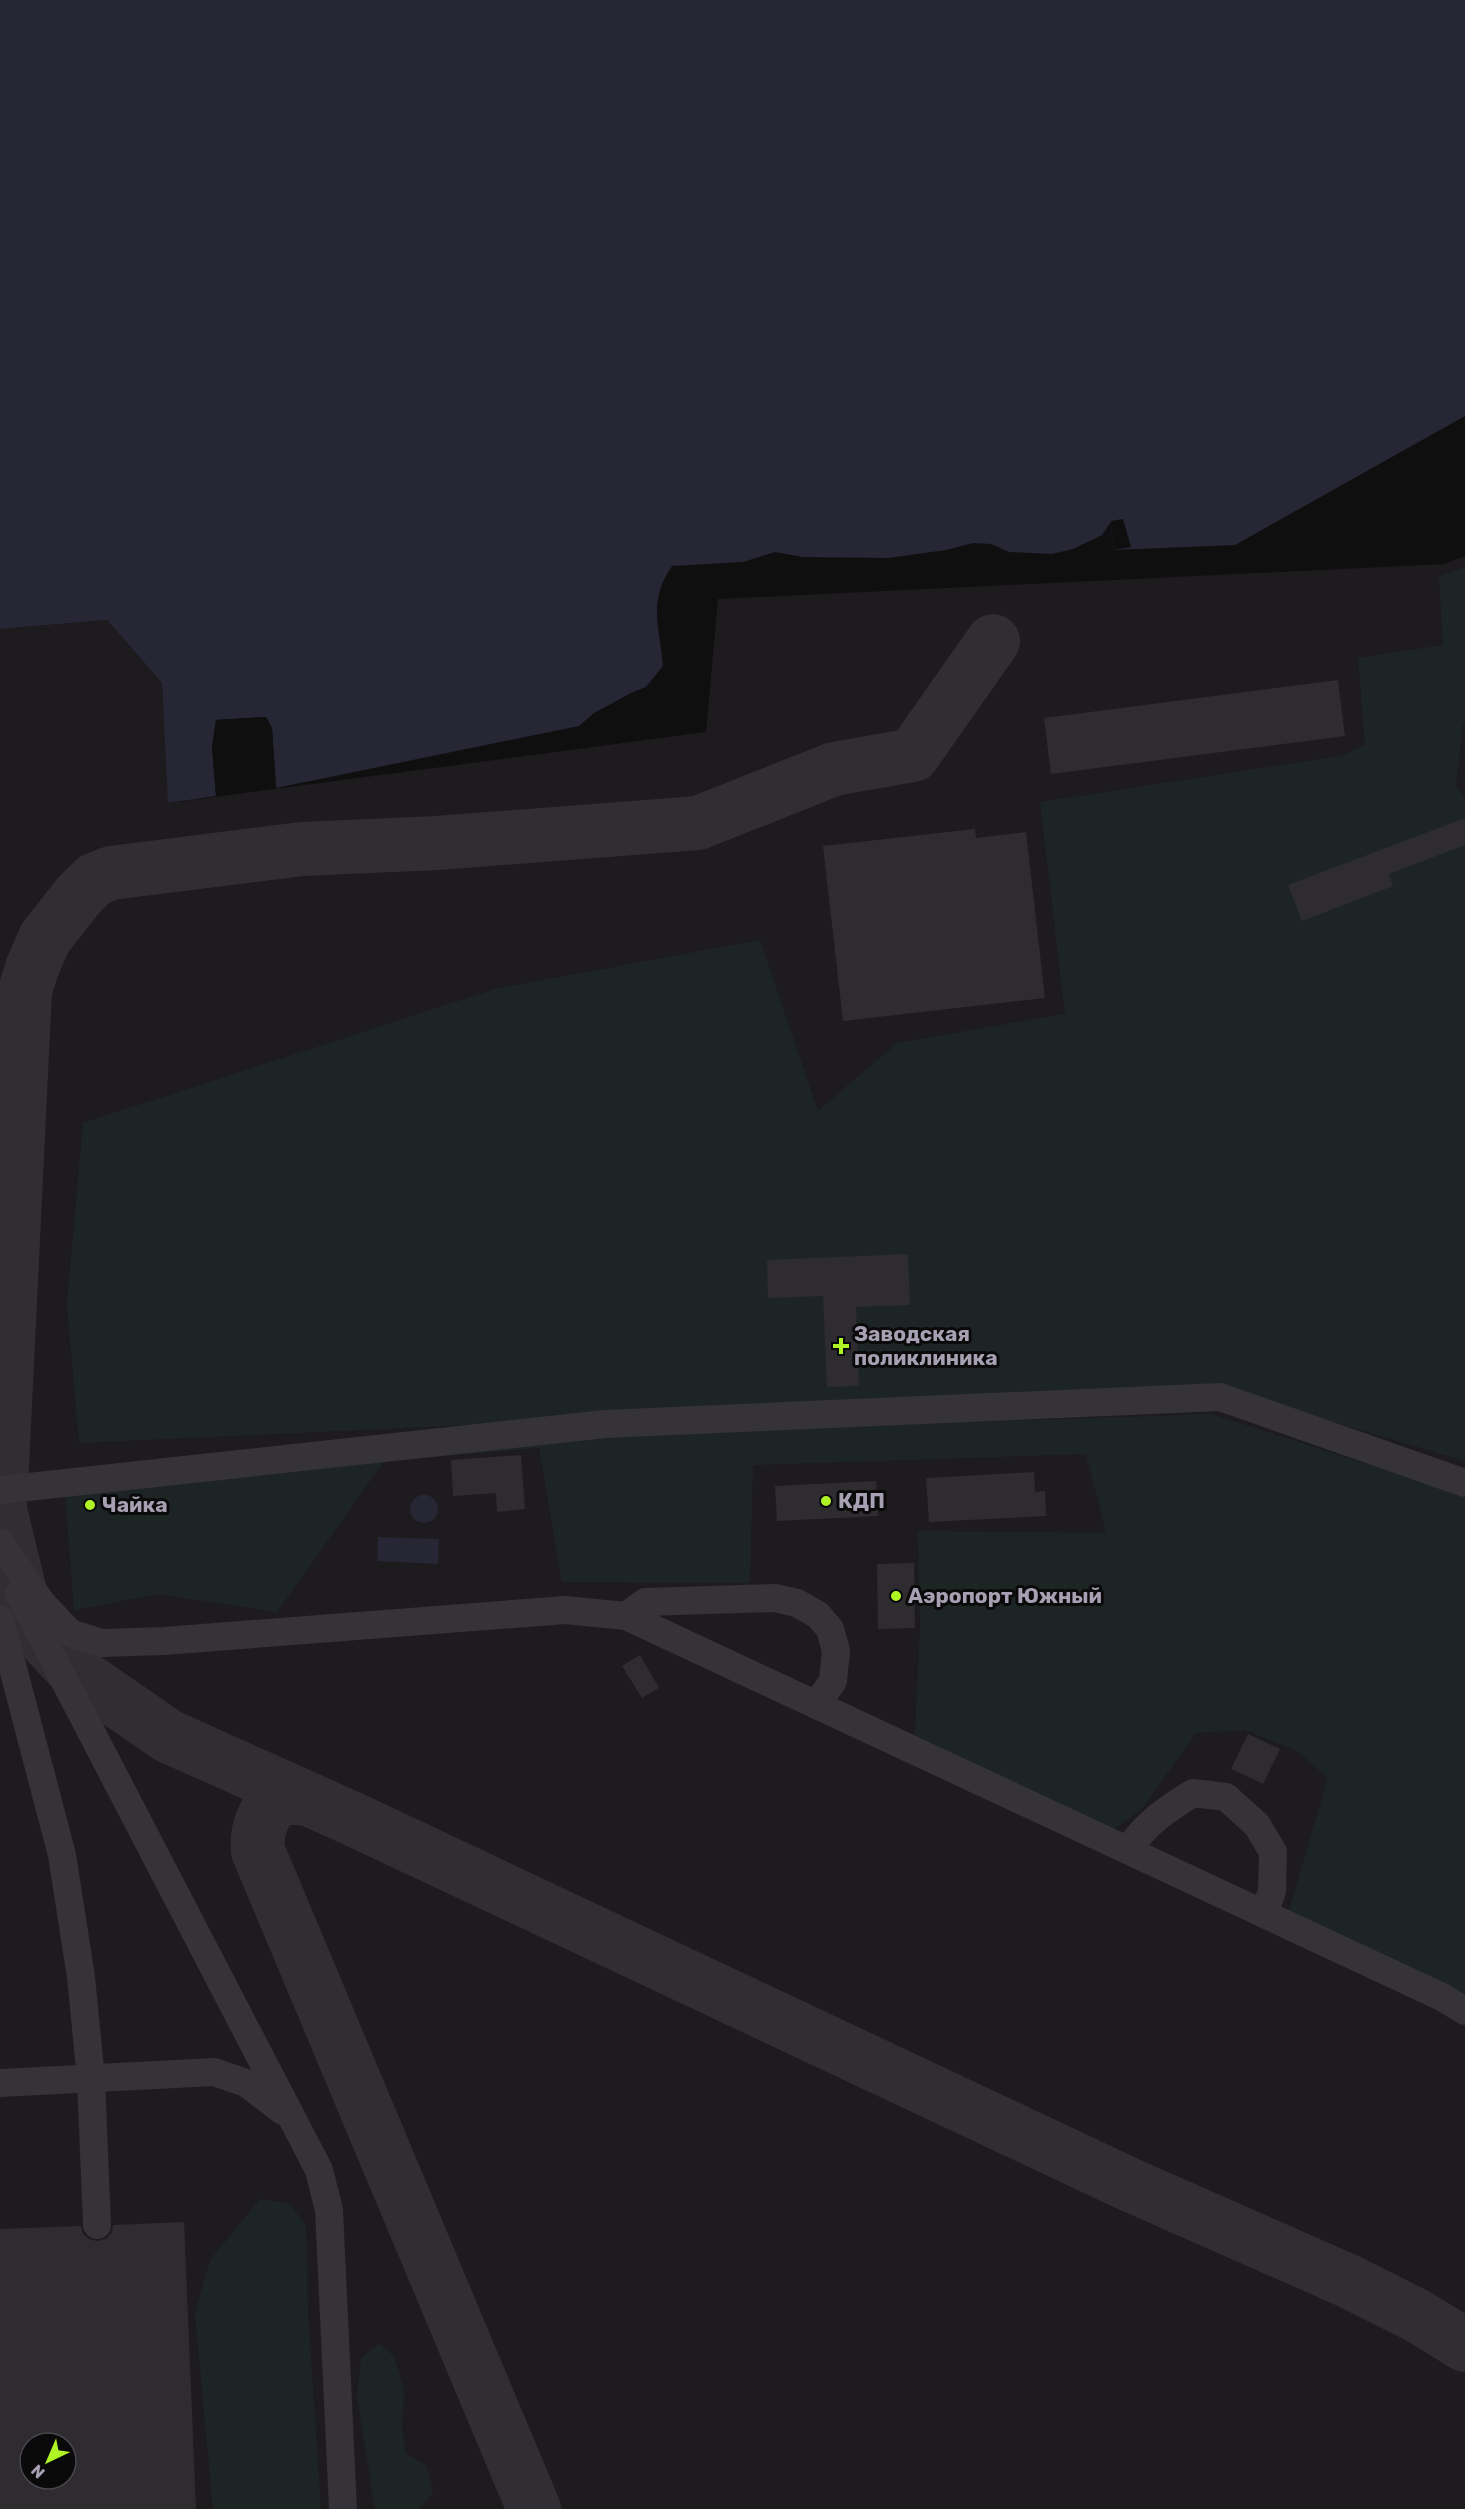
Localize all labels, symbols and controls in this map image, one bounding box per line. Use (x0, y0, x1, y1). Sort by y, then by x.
place label: Заводская поликлиника (854, 1321, 998, 1370)
marker: Заводская поликлиника (832, 1337, 850, 1355)
place label: КДП (838, 1488, 885, 1513)
place label: Чайка (102, 1492, 168, 1517)
marker: КДП (819, 1494, 833, 1508)
marker: Чайка (83, 1498, 97, 1512)
place label: Аэропорт Южный (908, 1583, 1102, 1608)
marker: Аэропорт Южный (889, 1589, 903, 1603)
north arrow (18, 2431, 78, 2491)
text: N (27, 2461, 49, 2482)

